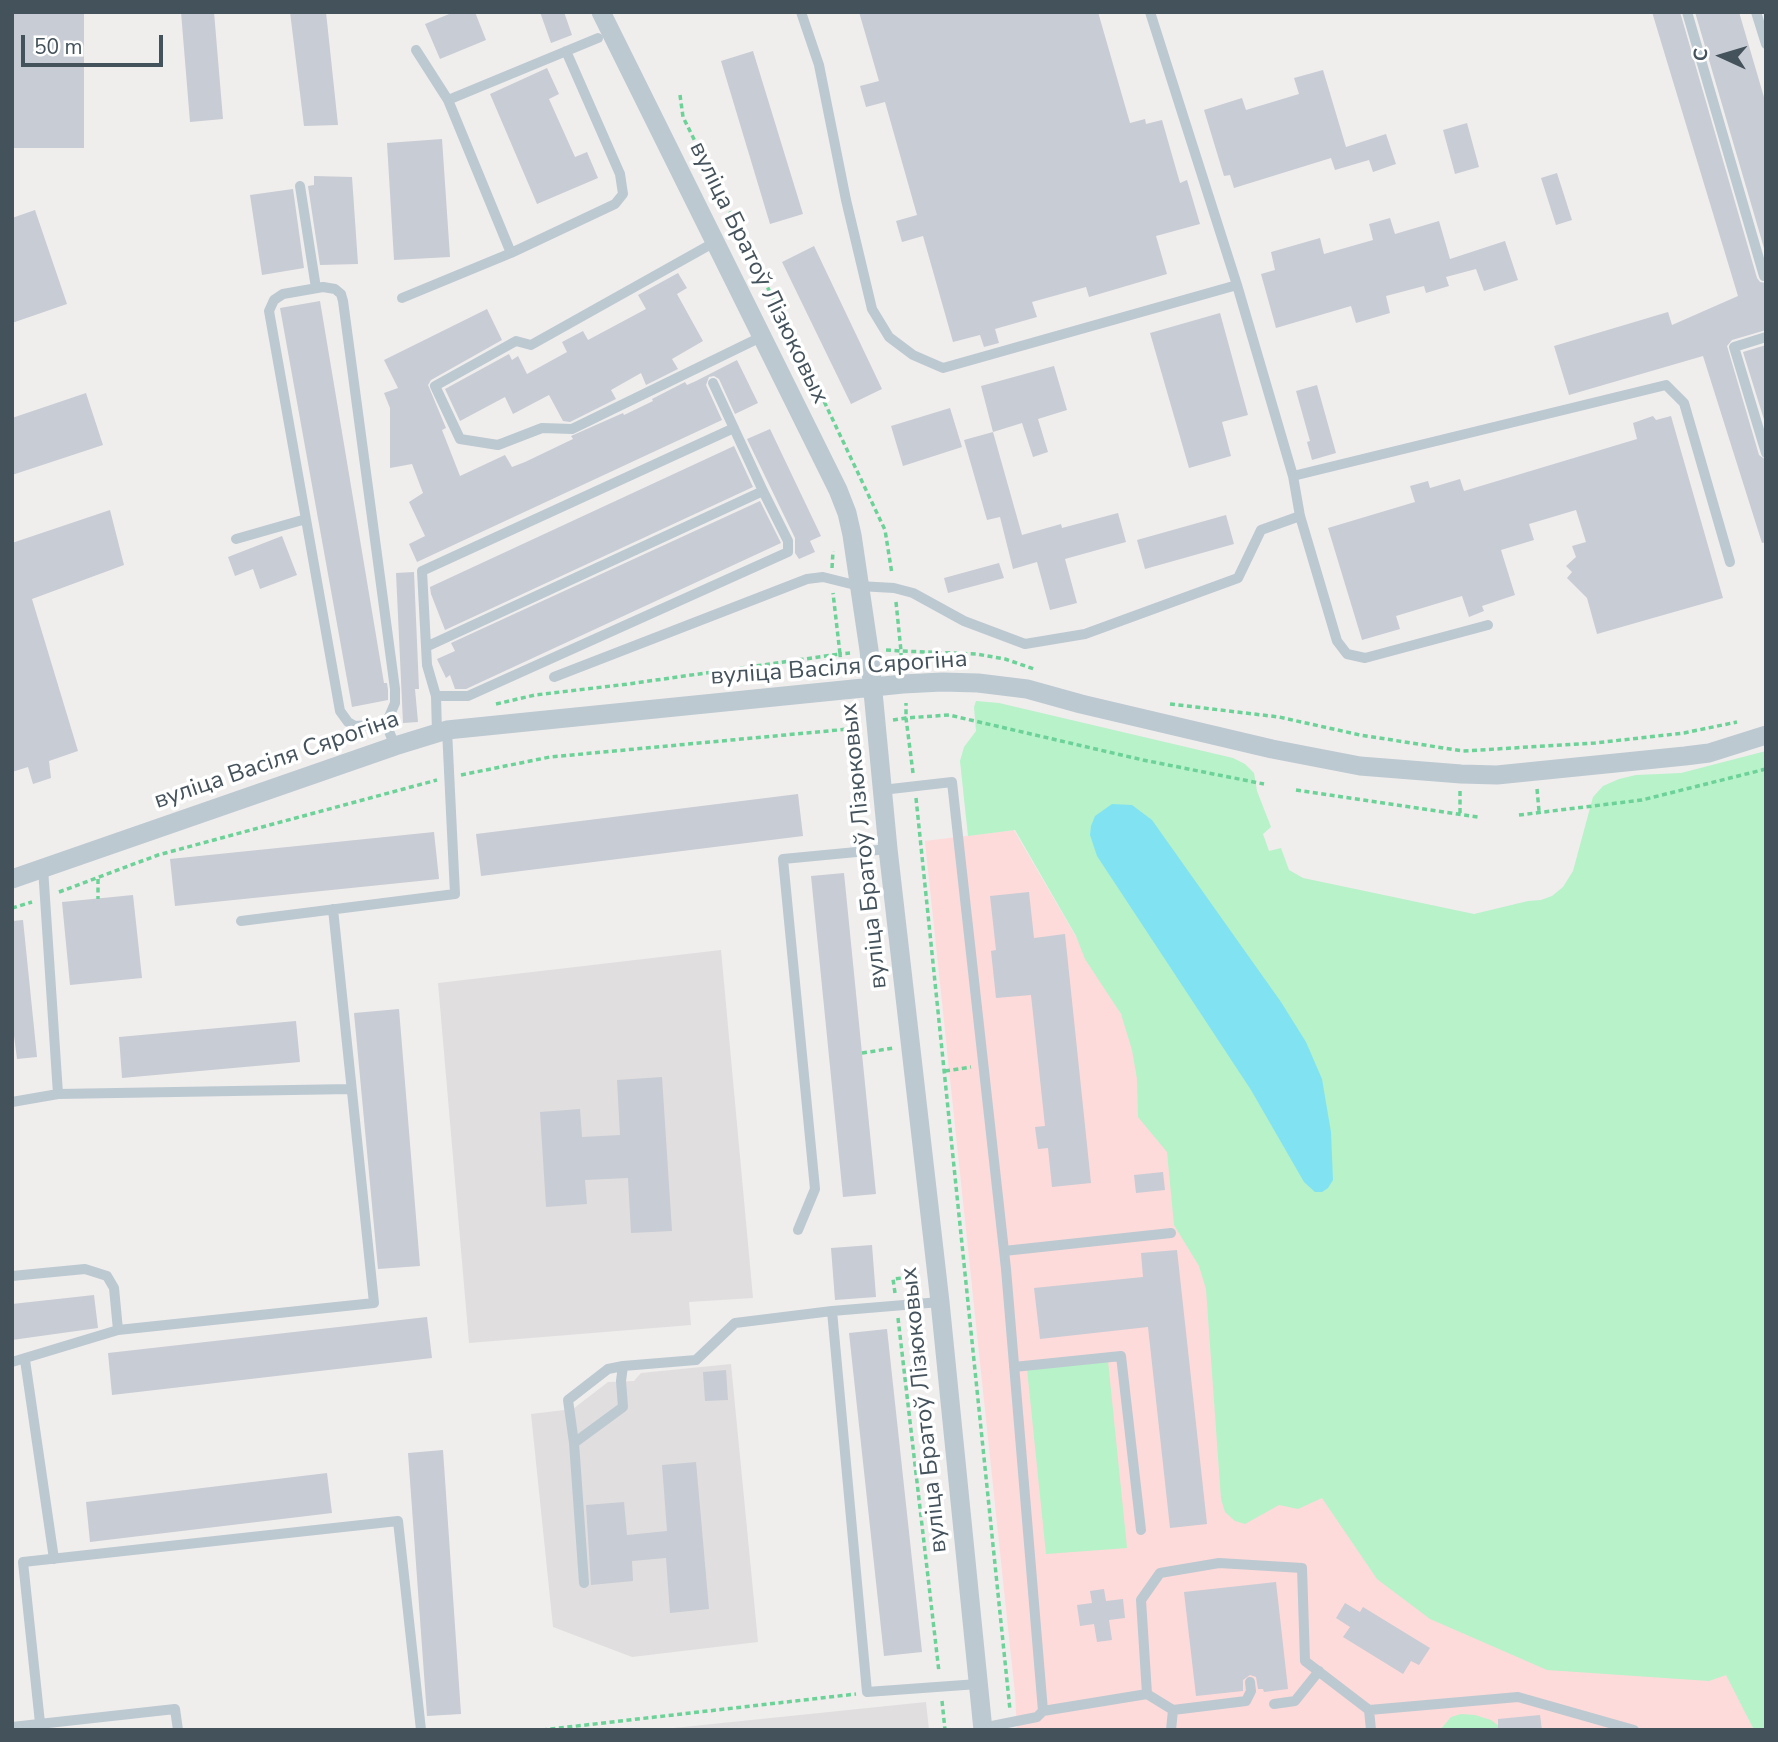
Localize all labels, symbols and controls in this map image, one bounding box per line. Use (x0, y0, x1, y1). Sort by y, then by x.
scale bar (24, 21, 166, 65)
north arrow (1687, 21, 1757, 91)
text: 50 m (34, 33, 83, 61)
text: С (1688, 47, 1714, 62)
street label: вуліца Братоў Лізюковых (682, 137, 834, 409)
street label: вуліца Васіля Сярогіна (710, 646, 968, 692)
street label: вуліца Братоў Лізюковых (836, 702, 894, 990)
street label: вуліца Васіля Сярогіна (151, 705, 403, 817)
street label: вуліца Братоў Лізюковых (896, 1266, 954, 1554)

